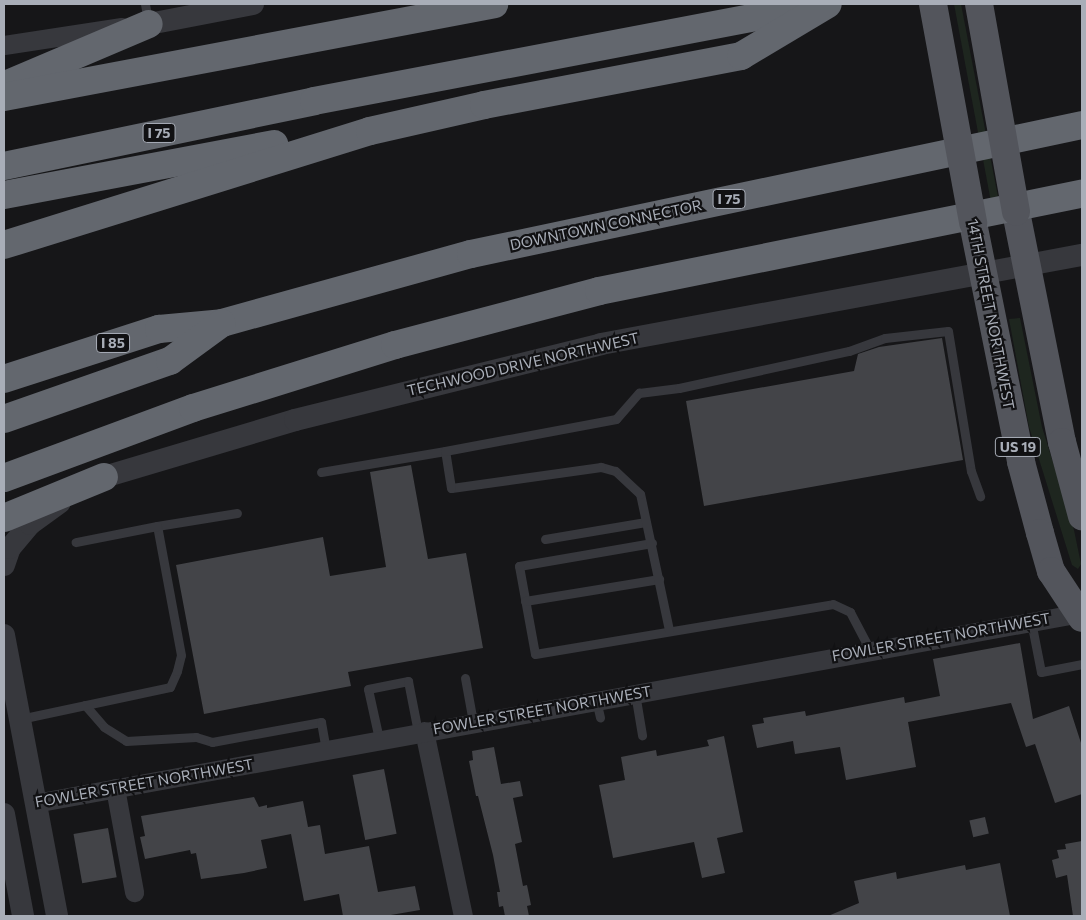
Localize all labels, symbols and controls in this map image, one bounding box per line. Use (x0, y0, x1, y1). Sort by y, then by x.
road number: I 75 (142, 122, 176, 144)
road number: I 75 (712, 188, 746, 210)
street label: DOWNTOWN CONNECTOR (508, 196, 704, 254)
street label: 14TH STREET NORTHWEST (964, 217, 1018, 411)
street label: TECHWOOD DRIVE NORTHWEST (405, 329, 641, 399)
road number: I 85 (96, 332, 130, 354)
road number: US 19 (994, 436, 1042, 458)
street label: FOWLER STREET NORTHWEST (830, 609, 1052, 665)
street label: FOWLER STREET NORTHWEST (431, 682, 653, 738)
street label: FOWLER STREET NORTHWEST (33, 755, 255, 811)

